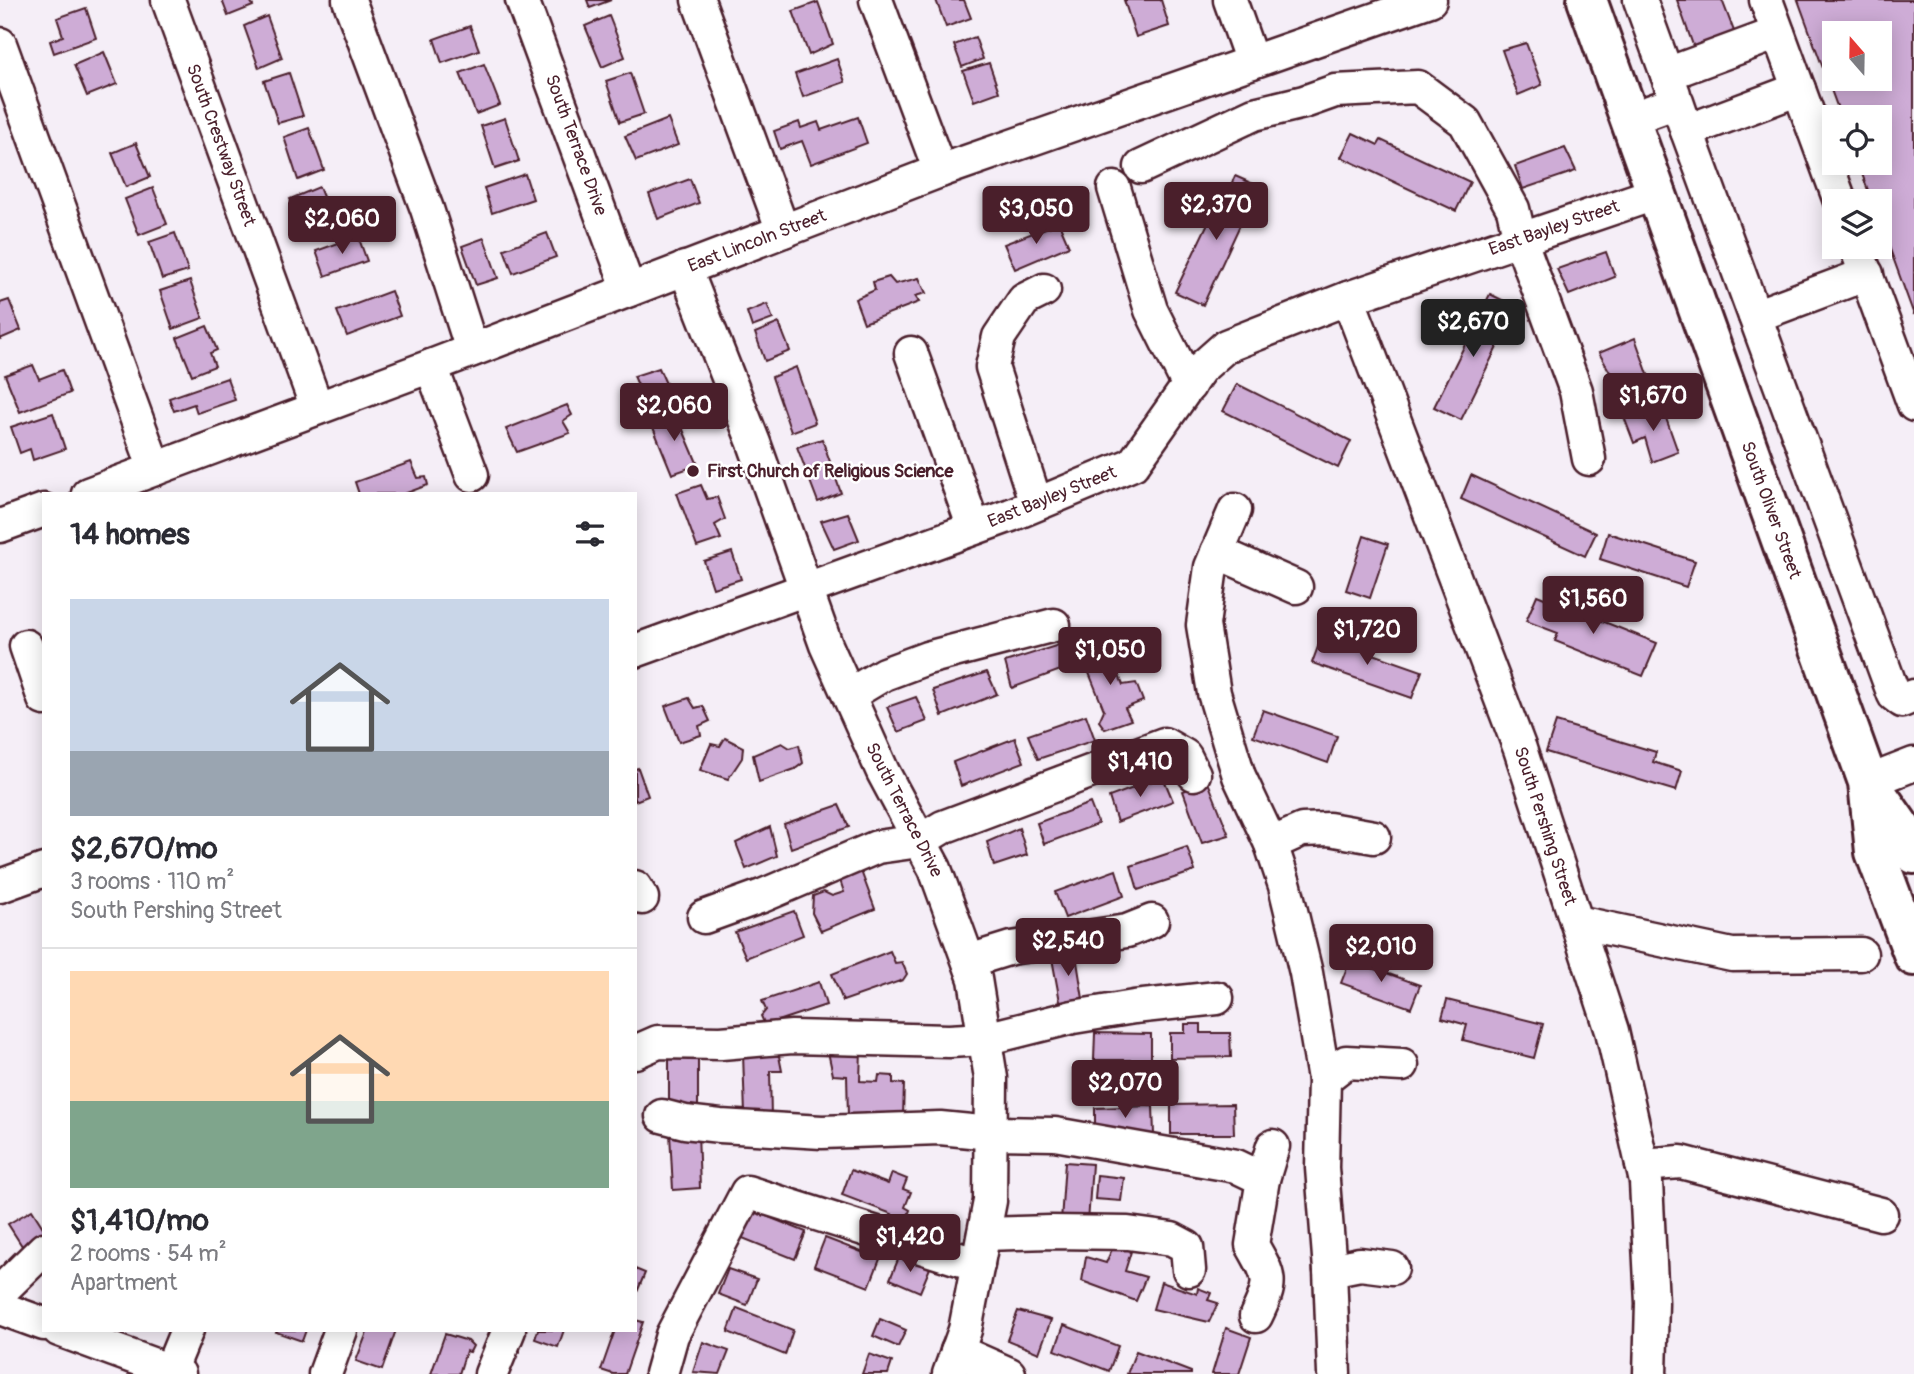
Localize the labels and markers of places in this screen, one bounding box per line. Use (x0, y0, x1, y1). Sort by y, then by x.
pin: $2,370 (1159, 182, 1273, 242)
pin: $3,050 (979, 187, 1093, 246)
pin: $2,060 (285, 196, 399, 256)
pin: $2,670 (1416, 300, 1530, 359)
pin: $1,670 (1596, 374, 1710, 433)
pin: $2,060 (617, 384, 731, 443)
place label: First Church of Religious Science (707, 460, 954, 483)
marker: First Church of Religious Science (685, 463, 701, 479)
pin: $1,560 (1536, 576, 1650, 636)
pin: $1,720 (1310, 608, 1424, 667)
pin: $1,050 (1053, 628, 1167, 687)
pin: $1,410 (1083, 740, 1197, 799)
pin: $2,540 (1011, 918, 1125, 978)
pin: $2,010 (1324, 925, 1438, 984)
pin: $2,070 (1068, 1060, 1182, 1120)
pin: $1,420 (853, 1214, 967, 1274)

